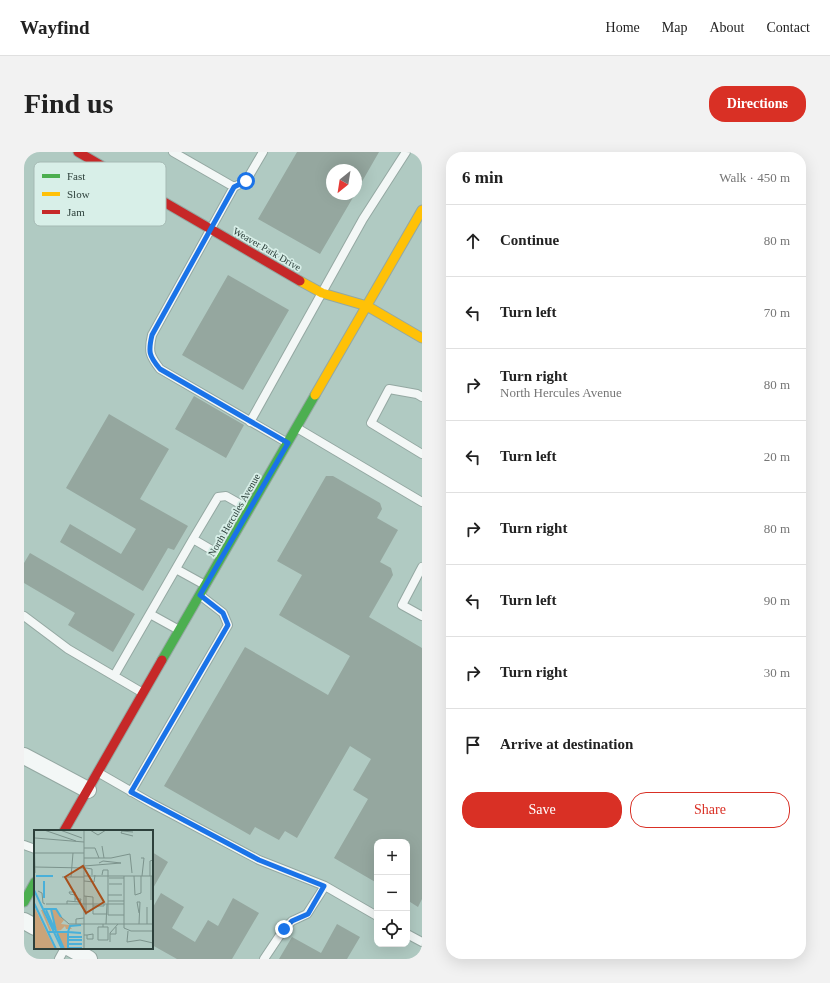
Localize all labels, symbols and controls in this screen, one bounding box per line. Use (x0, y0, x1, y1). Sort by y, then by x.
text: Wayfind (20, 17, 90, 38)
text: Home (606, 20, 640, 35)
text: Map (662, 20, 687, 35)
text: About (709, 20, 744, 35)
text: Contact (766, 20, 810, 35)
button: Directions (709, 86, 806, 122)
text: Find us (24, 88, 114, 119)
legend (34, 162, 166, 226)
north arrow (326, 164, 362, 200)
text: 6 min (462, 168, 503, 187)
text: Fast (67, 170, 85, 182)
text: Walk · 450 m (719, 170, 790, 185)
route start (237, 172, 255, 190)
text: Slow (67, 188, 90, 200)
text: Jam (67, 206, 85, 218)
street label: Weaver Park Drive (231, 225, 303, 273)
icon: ahead (462, 230, 484, 252)
text: Continue (500, 232, 559, 248)
text: 80 m (764, 233, 790, 248)
icon: left (462, 302, 484, 324)
text: Turn left (500, 304, 557, 320)
text: 70 m (764, 305, 790, 320)
text: Turn right (500, 368, 567, 384)
icon: right (462, 374, 484, 396)
text: 80 m (764, 377, 790, 392)
text: North Hercules Avenue (500, 385, 622, 400)
icon: left (462, 446, 484, 468)
text: Turn left (500, 448, 557, 464)
text: 20 m (764, 449, 790, 464)
street label: North Hercules Avenue (206, 471, 262, 558)
icon: right (462, 518, 484, 540)
text: Turn right (500, 520, 567, 536)
text: 80 m (764, 521, 790, 536)
icon: left (462, 590, 484, 612)
text: Turn left (500, 592, 557, 608)
text: 90 m (764, 593, 790, 608)
icon: right (462, 662, 484, 684)
text: Turn right (500, 664, 567, 680)
text: 30 m (764, 665, 790, 680)
icon: arrive (462, 734, 484, 756)
text: Arrive at destination (500, 736, 633, 752)
button: Save (462, 792, 622, 828)
button: Share (630, 792, 790, 828)
inset map (34, 830, 153, 949)
map controls (374, 839, 410, 947)
button: + (374, 839, 410, 875)
button: − (374, 875, 410, 911)
button: locate (374, 911, 410, 947)
route end (275, 920, 293, 938)

